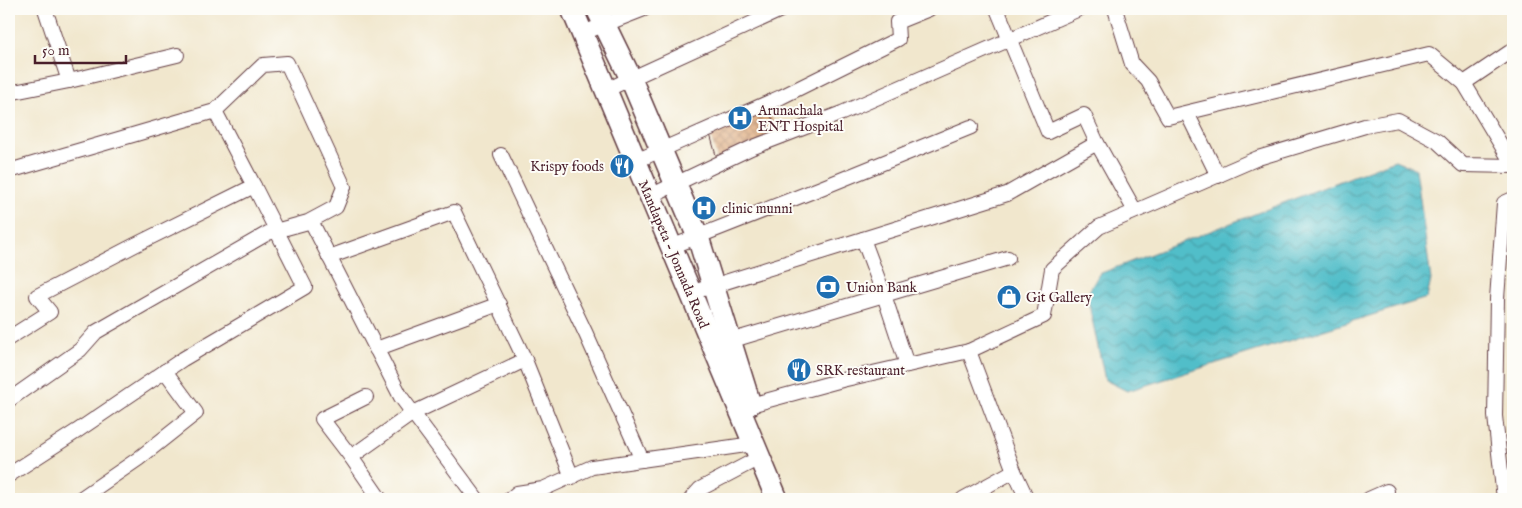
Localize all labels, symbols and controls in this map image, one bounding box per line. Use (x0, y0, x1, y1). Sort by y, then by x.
scale bar (35, 32, 126, 64)
text: 50 m (42, 41, 70, 60)
place label: Arunachala ENT Hospital (757, 102, 843, 136)
hospital icon: Arunachala ENT Hospital (727, 105, 753, 131)
restaurant icon: Krispy foods (609, 153, 635, 179)
place label: Krispy foods (530, 158, 604, 176)
street label: Mandapeta - Jonnada Road (634, 177, 713, 332)
hospital icon: clinic munni (691, 195, 717, 221)
place label: clinic munni (722, 200, 793, 218)
bank icon: Union Bank (815, 274, 841, 300)
place label: Union Bank (846, 279, 917, 297)
shop icon: Git Gallery (996, 284, 1022, 310)
place label: Git Gallery (1026, 289, 1092, 307)
restaurant icon: SRK restaurant (786, 357, 812, 383)
place label: SRK restaurant (816, 362, 905, 380)

